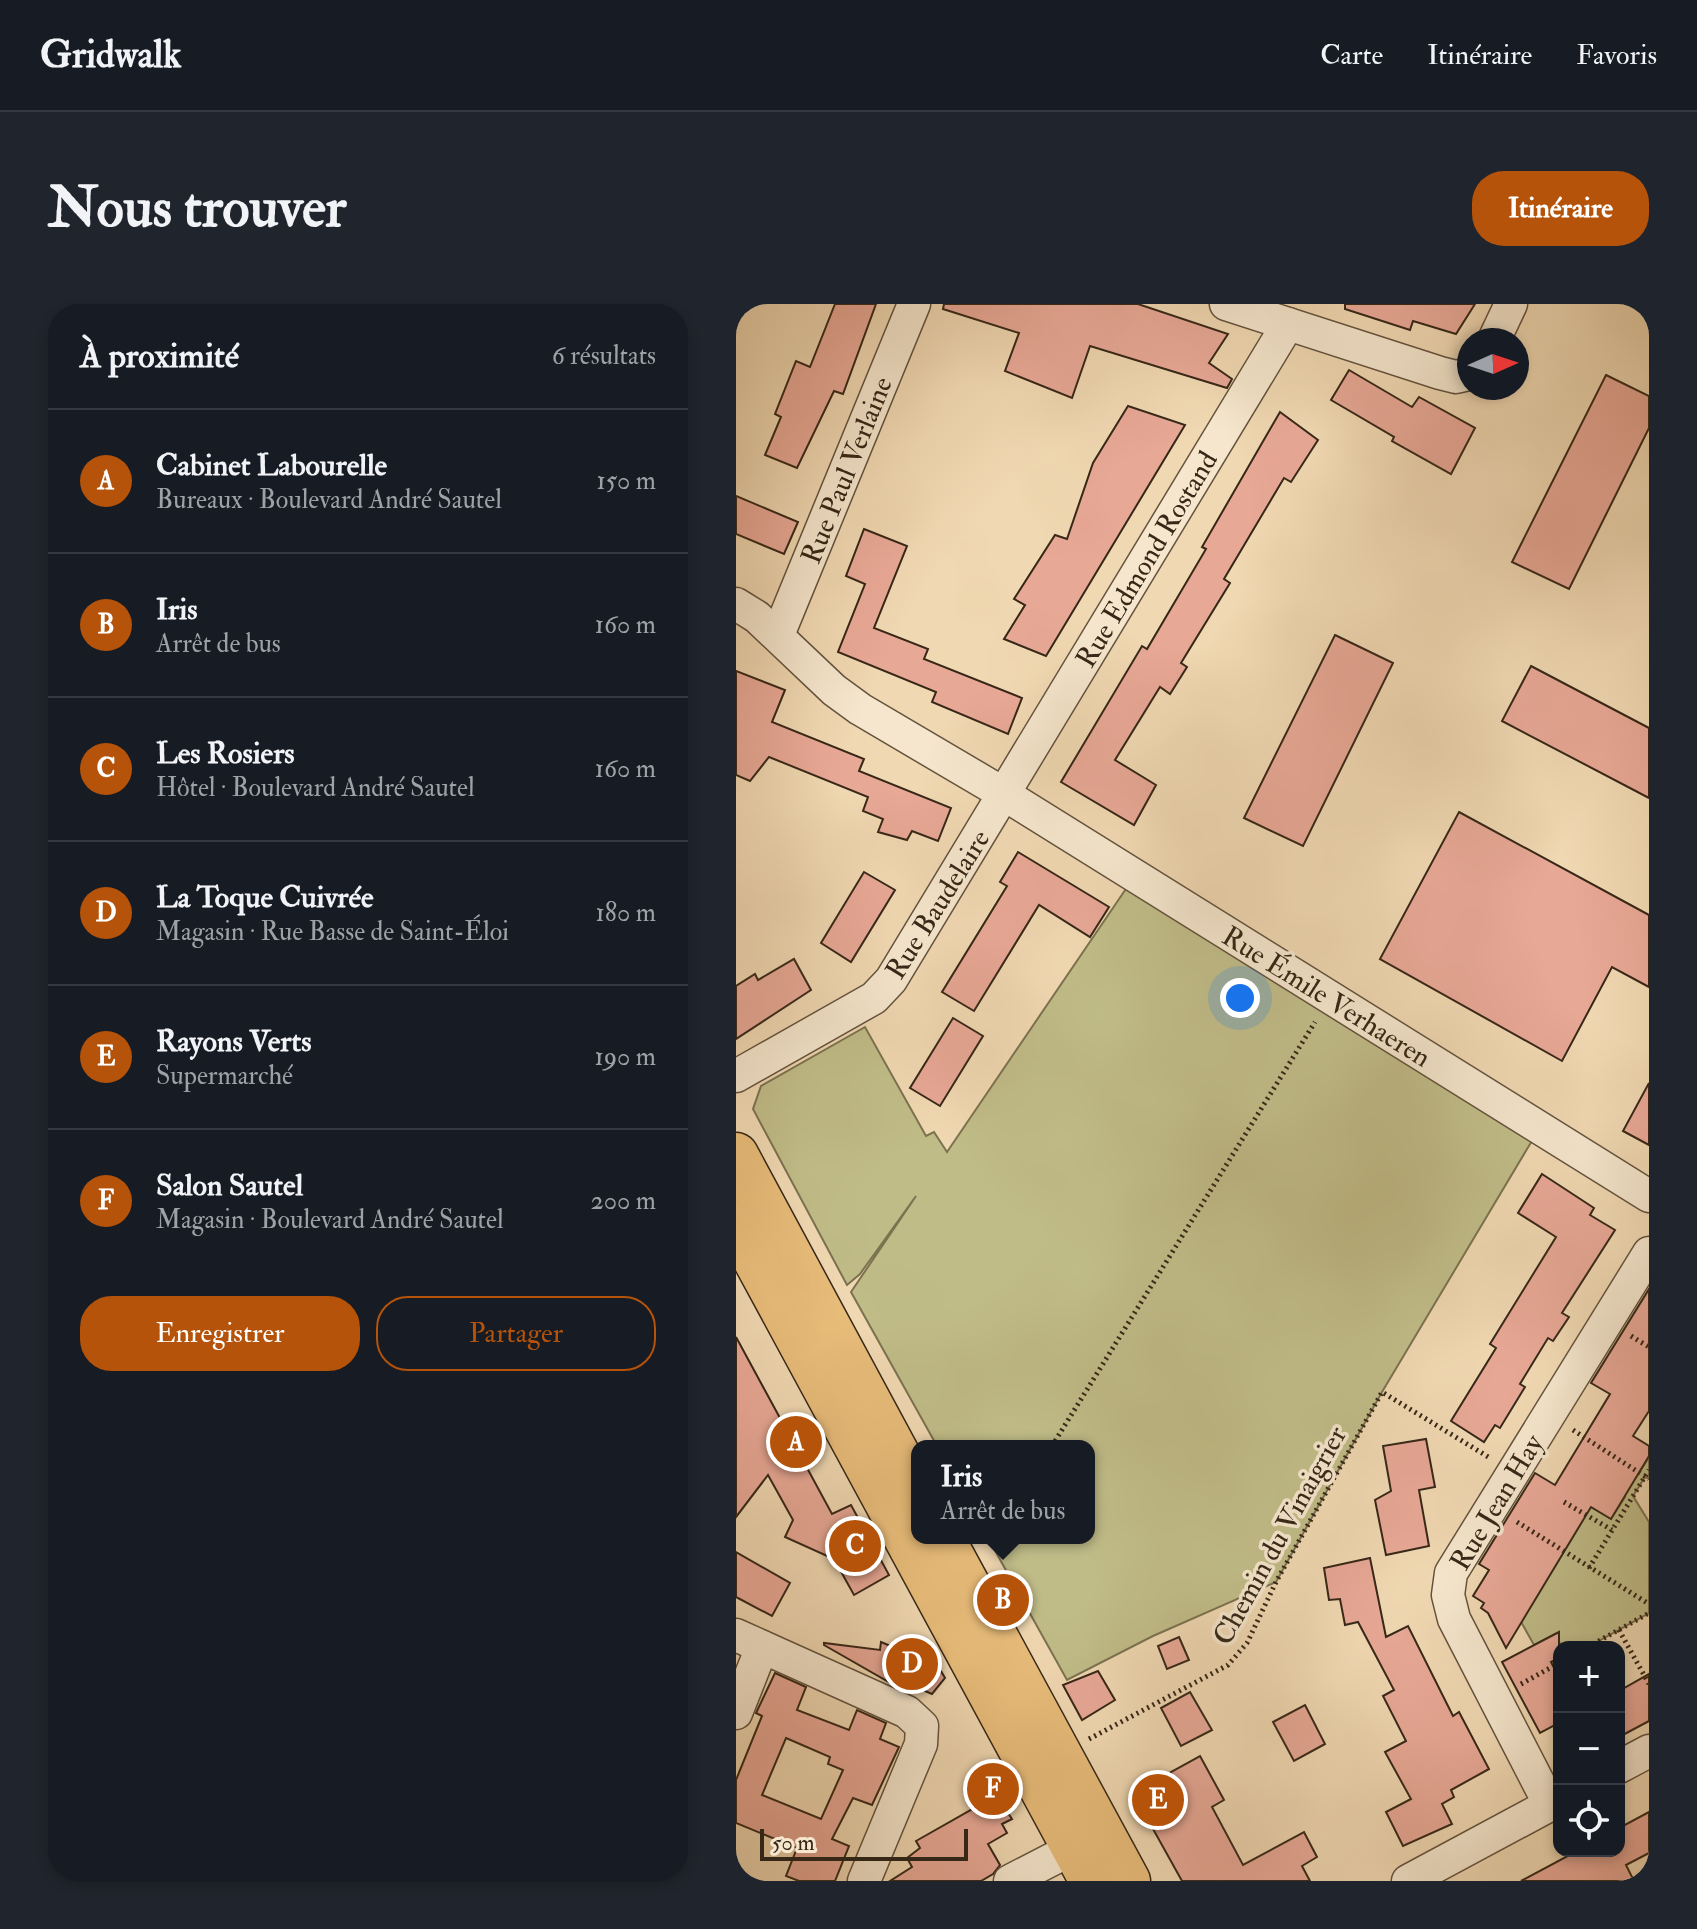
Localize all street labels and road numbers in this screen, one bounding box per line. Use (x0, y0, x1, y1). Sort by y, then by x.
street label: Rue Paul Verlaine (794, 372, 901, 569)
street label: Rue Edmond Rostand (1069, 445, 1226, 674)
street label: Rue Baudelaire (878, 823, 998, 986)
street label: Rue Émile Verhaeren (1215, 919, 1437, 1076)
street label: Chemin du Vinaigrier (1206, 1420, 1355, 1651)
street label: Rue Jean Hay (1443, 1428, 1552, 1577)

